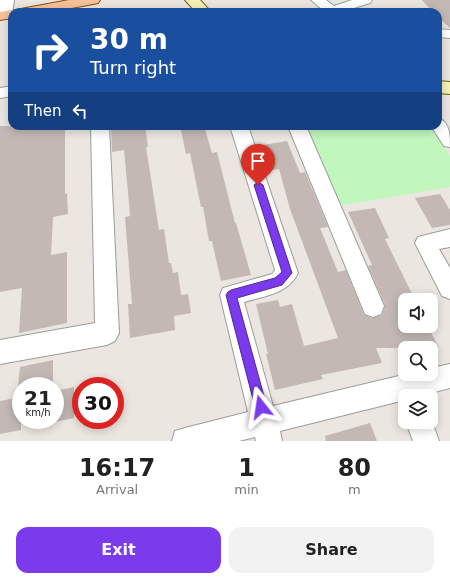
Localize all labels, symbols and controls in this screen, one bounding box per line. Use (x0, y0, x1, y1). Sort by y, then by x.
text: 30 m (90, 23, 168, 56)
icon: right (24, 24, 76, 76)
text: Turn right (90, 57, 176, 78)
icon: left (69, 100, 91, 122)
text: Then (24, 102, 61, 120)
pin (241, 144, 275, 185)
icon: arrive (247, 150, 269, 172)
map controls (398, 293, 438, 429)
button: sound (398, 293, 438, 333)
button: search (398, 341, 438, 381)
speed limit sign: 30 (72, 377, 124, 429)
text: 21 (24, 386, 52, 410)
position arrow (240, 386, 282, 428)
button: layers (398, 389, 438, 429)
text: km/h (25, 407, 51, 418)
text: 16:17 (79, 454, 155, 482)
text: 1 (238, 454, 255, 482)
text: 80 (338, 454, 371, 482)
text: Arrival (96, 482, 138, 497)
text: min (234, 482, 259, 497)
text: m (348, 482, 361, 497)
button: Exit (16, 527, 221, 573)
button: Share (229, 527, 434, 573)

